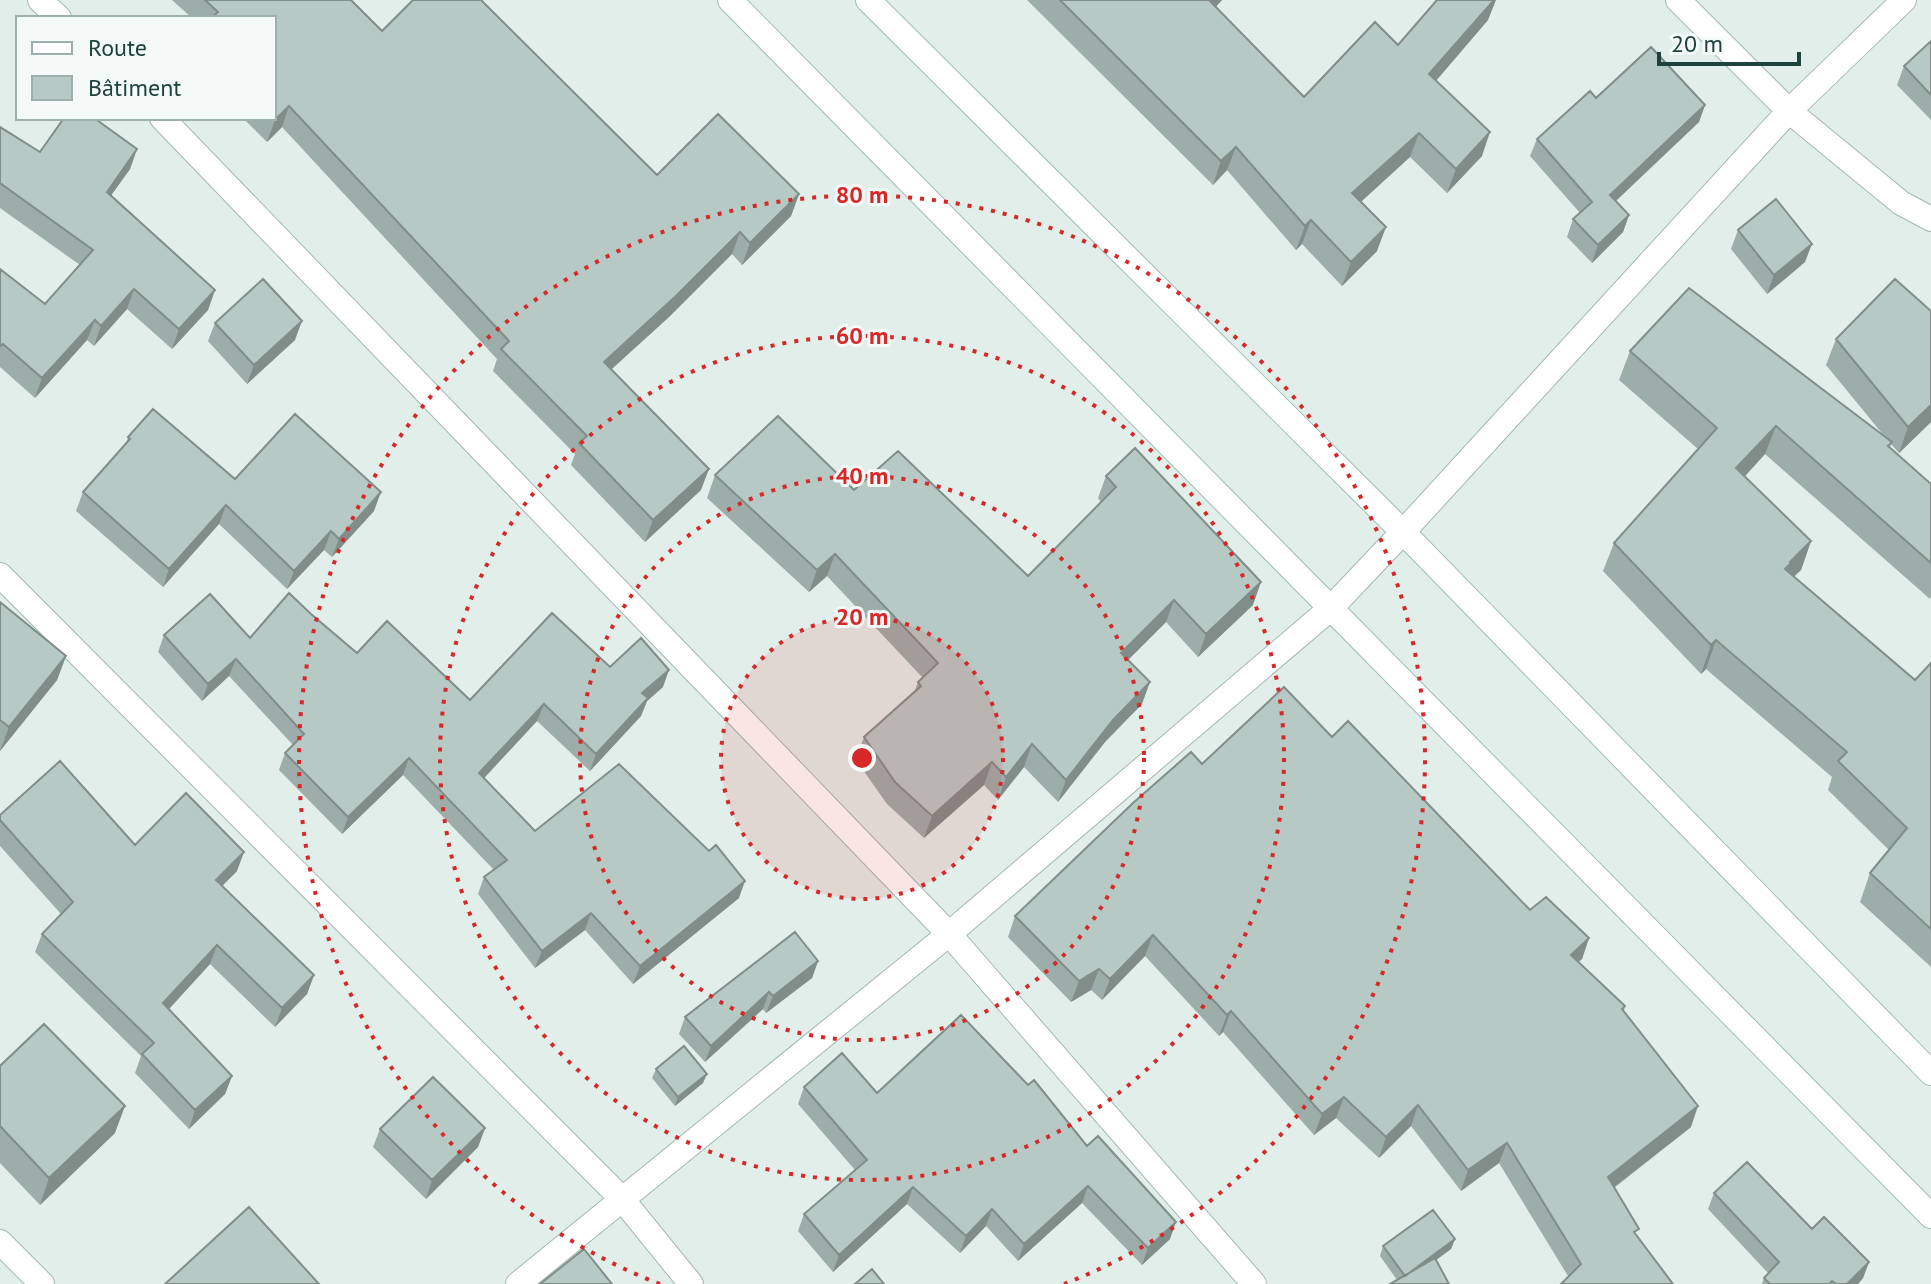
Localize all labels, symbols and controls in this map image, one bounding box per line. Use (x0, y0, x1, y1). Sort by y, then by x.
legend (16, 16, 276, 120)
scale bar (1659, 16, 1799, 66)
text: 20 m (1671, 28, 1723, 59)
text: Route (88, 32, 147, 63)
text: Bâtiment (88, 72, 181, 103)
text: 80 m (836, 179, 888, 210)
text: 60 m (836, 320, 888, 351)
text: 40 m (836, 460, 888, 491)
text: 20 m (836, 601, 888, 632)
centre of rings (848, 744, 876, 772)

